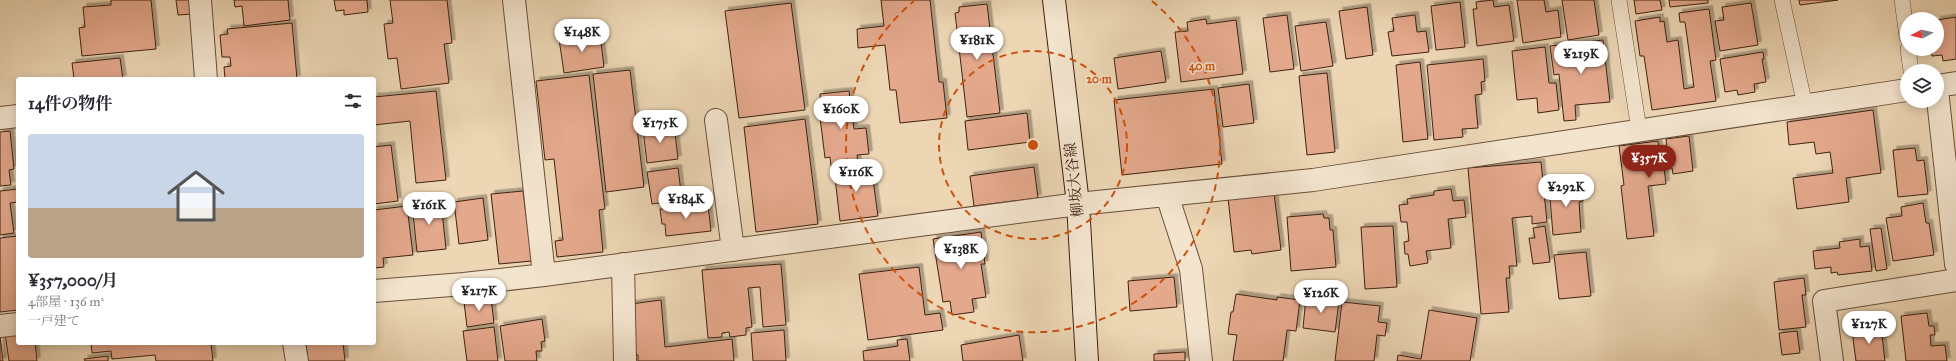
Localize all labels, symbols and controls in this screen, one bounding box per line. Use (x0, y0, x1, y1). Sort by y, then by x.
north arrow (1900, 12, 1944, 56)
map controls (1900, 12, 1944, 108)
pin: ¥148K (554, 19, 610, 53)
text: ¥148K (563, 24, 601, 40)
pin: ¥181K (949, 27, 1005, 61)
text: ¥181K (960, 32, 994, 48)
pin: ¥219K (1553, 41, 1609, 75)
text: ¥219K (1563, 46, 1599, 62)
text: 40 m (1189, 59, 1216, 74)
button: layers (1900, 64, 1944, 108)
text: 20 m (1086, 72, 1113, 86)
icon: filters (342, 90, 364, 112)
text: 14件の物件 (28, 93, 112, 114)
pin: ¥160K (813, 96, 869, 130)
text: ¥160K (822, 101, 860, 117)
pin: ¥175K (632, 110, 688, 144)
text: ¥175K (642, 115, 678, 131)
centre of rings (1026, 138, 1040, 152)
street label: 柳坂大谷線 (1061, 142, 1087, 218)
pin: ¥357K (1621, 145, 1677, 179)
text: ¥357K (1631, 150, 1667, 166)
pin: ¥116K (828, 159, 884, 193)
icon: home (160, 160, 232, 232)
text: ¥116K (839, 164, 873, 180)
pin: ¥292K (1538, 174, 1594, 208)
text: ¥292K (1547, 179, 1585, 195)
pin: ¥184K (658, 186, 714, 220)
text: ¥184K (667, 191, 705, 207)
pin: ¥161K (401, 192, 457, 226)
text: ¥161K (412, 197, 446, 213)
pin: ¥138K (933, 236, 989, 270)
text: ¥138K (943, 241, 979, 257)
text: ¥357,000/月 (28, 270, 118, 291)
pin: ¥217K (451, 278, 507, 312)
pin: ¥126K (1293, 280, 1349, 314)
text: ¥217K (461, 283, 497, 299)
text: ¥126K (1303, 285, 1339, 301)
text: 4部屋 · 136 m² (28, 294, 104, 310)
pin: ¥127K (1841, 311, 1897, 345)
text: 一戸建て (28, 313, 80, 329)
text: ¥127K (1851, 316, 1887, 332)

